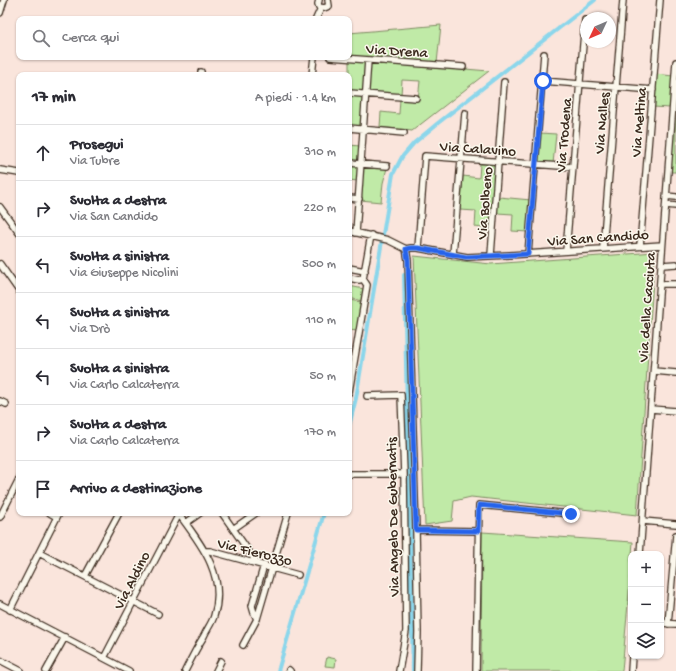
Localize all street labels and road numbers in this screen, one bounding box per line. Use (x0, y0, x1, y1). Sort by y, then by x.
street label: Via Drena (364, 41, 429, 63)
street label: Via Meltina (628, 86, 652, 159)
street label: Via Nalles (591, 91, 615, 156)
street label: Via Trodena (553, 97, 577, 174)
street label: Via Calavino (438, 138, 517, 162)
street label: Via Bolbeno (474, 166, 498, 241)
street label: Via San Candido (546, 226, 650, 252)
street label: Via della Cacciuta (635, 251, 661, 364)
street label: Via Angelo De Gubernatis (384, 437, 404, 598)
street label: Via Fierozzo (214, 535, 294, 571)
street label: Via Aldino (110, 549, 155, 614)

